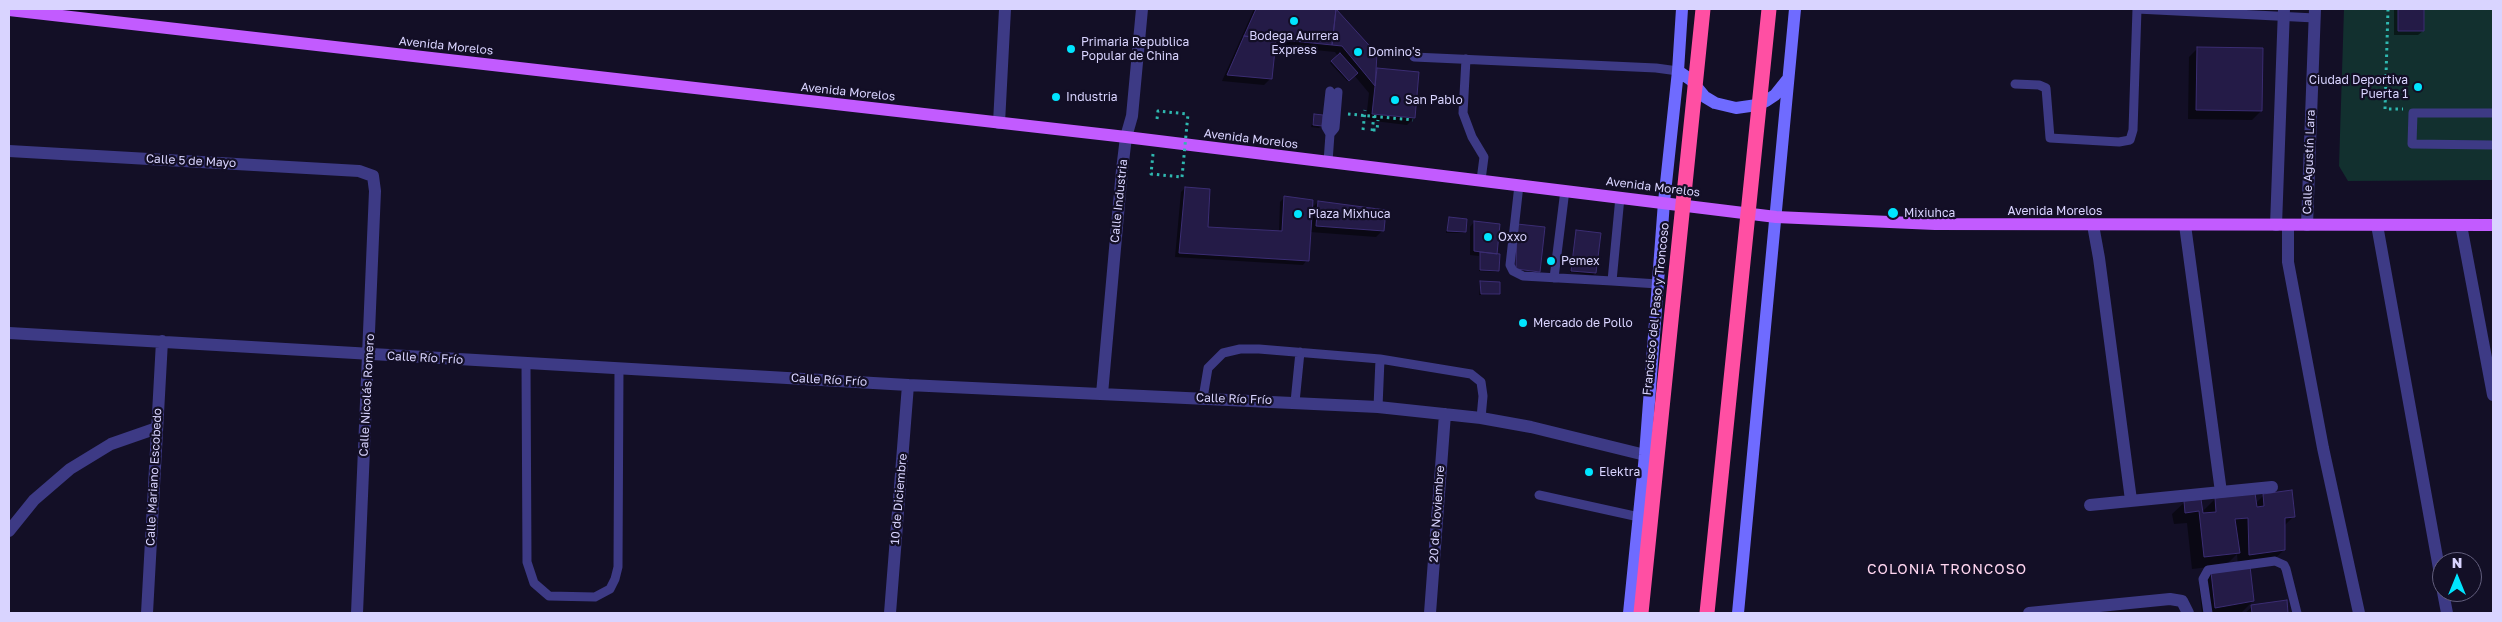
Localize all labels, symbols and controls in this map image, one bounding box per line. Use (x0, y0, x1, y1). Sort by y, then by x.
marker: Bodega Aurrera Express (1288, 15, 1300, 27)
place label: Bodega Aurrera Express (1249, 29, 1339, 57)
street label: Avenida Morelos (398, 34, 494, 58)
place label: Primaria Republica Popular de China (1081, 35, 1189, 63)
marker: Primaria Republica Popular de China (1065, 43, 1077, 55)
place label: Domino's (1368, 45, 1421, 59)
marker: Domino's (1352, 46, 1364, 58)
place label: Ciudad Deportiva Puerta 1 (2309, 73, 2408, 101)
street label: Avenida Morelos (800, 80, 896, 104)
marker: Ciudad Deportiva Puerta 1 (2412, 81, 2424, 93)
place label: Industria (1066, 90, 1118, 104)
marker: Industria (1050, 91, 1062, 103)
place label: San Pablo (1405, 93, 1463, 107)
marker: San Pablo (1389, 94, 1401, 106)
street label: Calle Agustín Lara (2300, 109, 2318, 215)
street label: Avenida Morelos (1203, 126, 1299, 152)
street label: Calle 5 de Mayo (146, 151, 236, 171)
street label: Calle Industria (1107, 158, 1131, 244)
street label: Avenida Morelos (1605, 174, 1701, 200)
street label: Avenida Morelos (2008, 204, 2102, 218)
marker: Mixiuhca (1886, 206, 1900, 220)
place label: Mixiuhca (1904, 206, 1955, 220)
place label: Plaza Mixhuca (1308, 207, 1390, 221)
marker: Plaza Mixhuca (1292, 208, 1304, 220)
street label: Francisco del Paso y Troncoso (1640, 222, 1672, 396)
place label: Oxxo (1498, 230, 1527, 244)
marker: Oxxo (1482, 231, 1494, 243)
place label: Pemex (1561, 254, 1600, 268)
marker: Pemex (1545, 255, 1557, 267)
place label: Mercado de Pollo (1533, 316, 1633, 330)
marker: Mercado de Pollo (1517, 317, 1529, 329)
street label: Calle Nicolás Romero (357, 333, 377, 457)
street label: Calle Río Frío (387, 349, 463, 367)
street label: Calle Río Frío (791, 371, 867, 389)
street label: Calle Río Frío (1196, 390, 1272, 408)
street label: Calle Mariano Escobedo (143, 408, 165, 546)
street label: 10 de Diciembre (888, 453, 910, 545)
street label: 20 de Noviembre (1426, 465, 1448, 563)
place label: Elektra (1599, 465, 1640, 479)
marker: Elektra (1583, 466, 1595, 478)
north arrow (2432, 552, 2482, 602)
text: N (2452, 554, 2462, 571)
district label: COLONIA TRONCOSO (1865, 562, 2029, 578)

